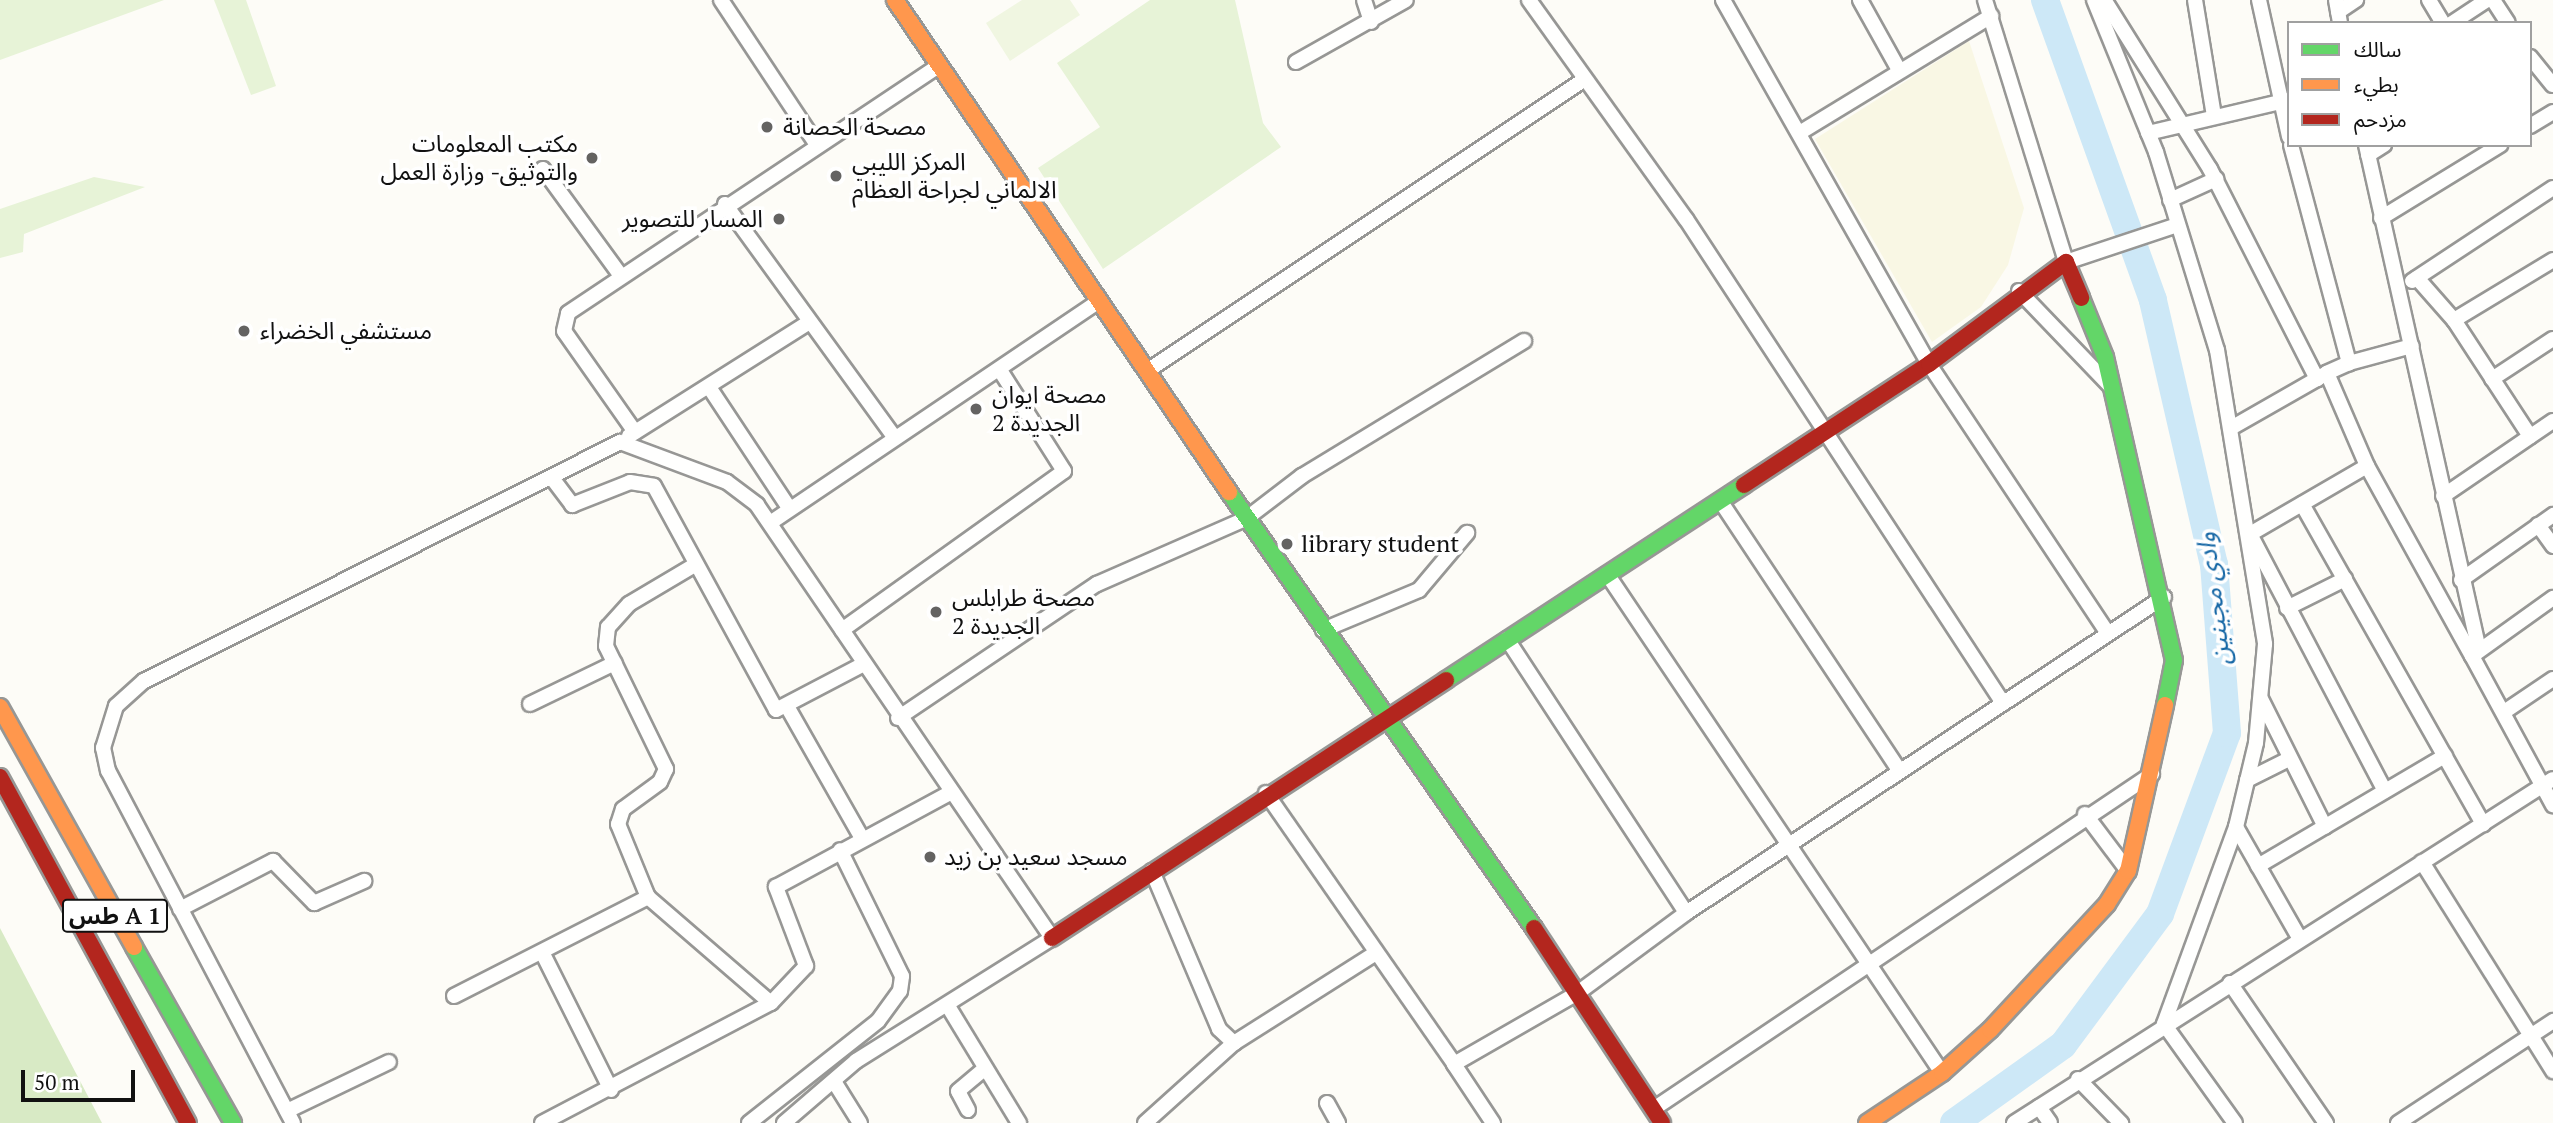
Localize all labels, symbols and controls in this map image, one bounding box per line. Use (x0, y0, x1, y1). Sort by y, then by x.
legend (2287, 21, 2532, 147)
text: سالك (2354, 35, 2401, 63)
text: بطيء (2354, 70, 2399, 98)
text: مزدحم (2354, 105, 2407, 133)
place label: مصحة الحصانة (783, 113, 926, 141)
marker: مصحة الحصانة (757, 117, 777, 137)
place label: مكتب المعلومات والتوثيق- وزارة العمل (380, 130, 578, 186)
place label: المركز الليبي الالماني لجراحة العظام (852, 148, 1057, 204)
marker: مكتب المعلومات والتوثيق- وزارة العمل (584, 150, 600, 166)
marker: المركز الليبي الالماني لجراحة العظام (826, 166, 846, 186)
place label: المسار للتصوير (622, 205, 763, 233)
marker: المسار للتصوير (769, 209, 789, 229)
place label: مستشفي الخضراء (260, 317, 432, 345)
marker: مستشفي الخضراء (234, 321, 254, 341)
place label: مصحة ايوان الجديدة 2 (992, 381, 1107, 437)
marker: مصحة ايوان الجديدة 2 (966, 399, 986, 419)
place label: library student (1301, 530, 1459, 558)
water label: وادي مجينين (2189, 531, 2237, 667)
marker: library student (1279, 536, 1295, 552)
place label: مصحة طرابلس الجديدة 2 (952, 584, 1095, 640)
marker: مصحة طرابلس الجديدة 2 (926, 602, 946, 622)
place label: مسجد سعيد بن زيد (944, 843, 1128, 871)
marker: مسجد سعيد بن زيد (922, 849, 938, 865)
road number: طس A 1 (61, 897, 169, 936)
scale bar (24, 1056, 138, 1100)
text: 50 m (34, 1068, 80, 1096)

